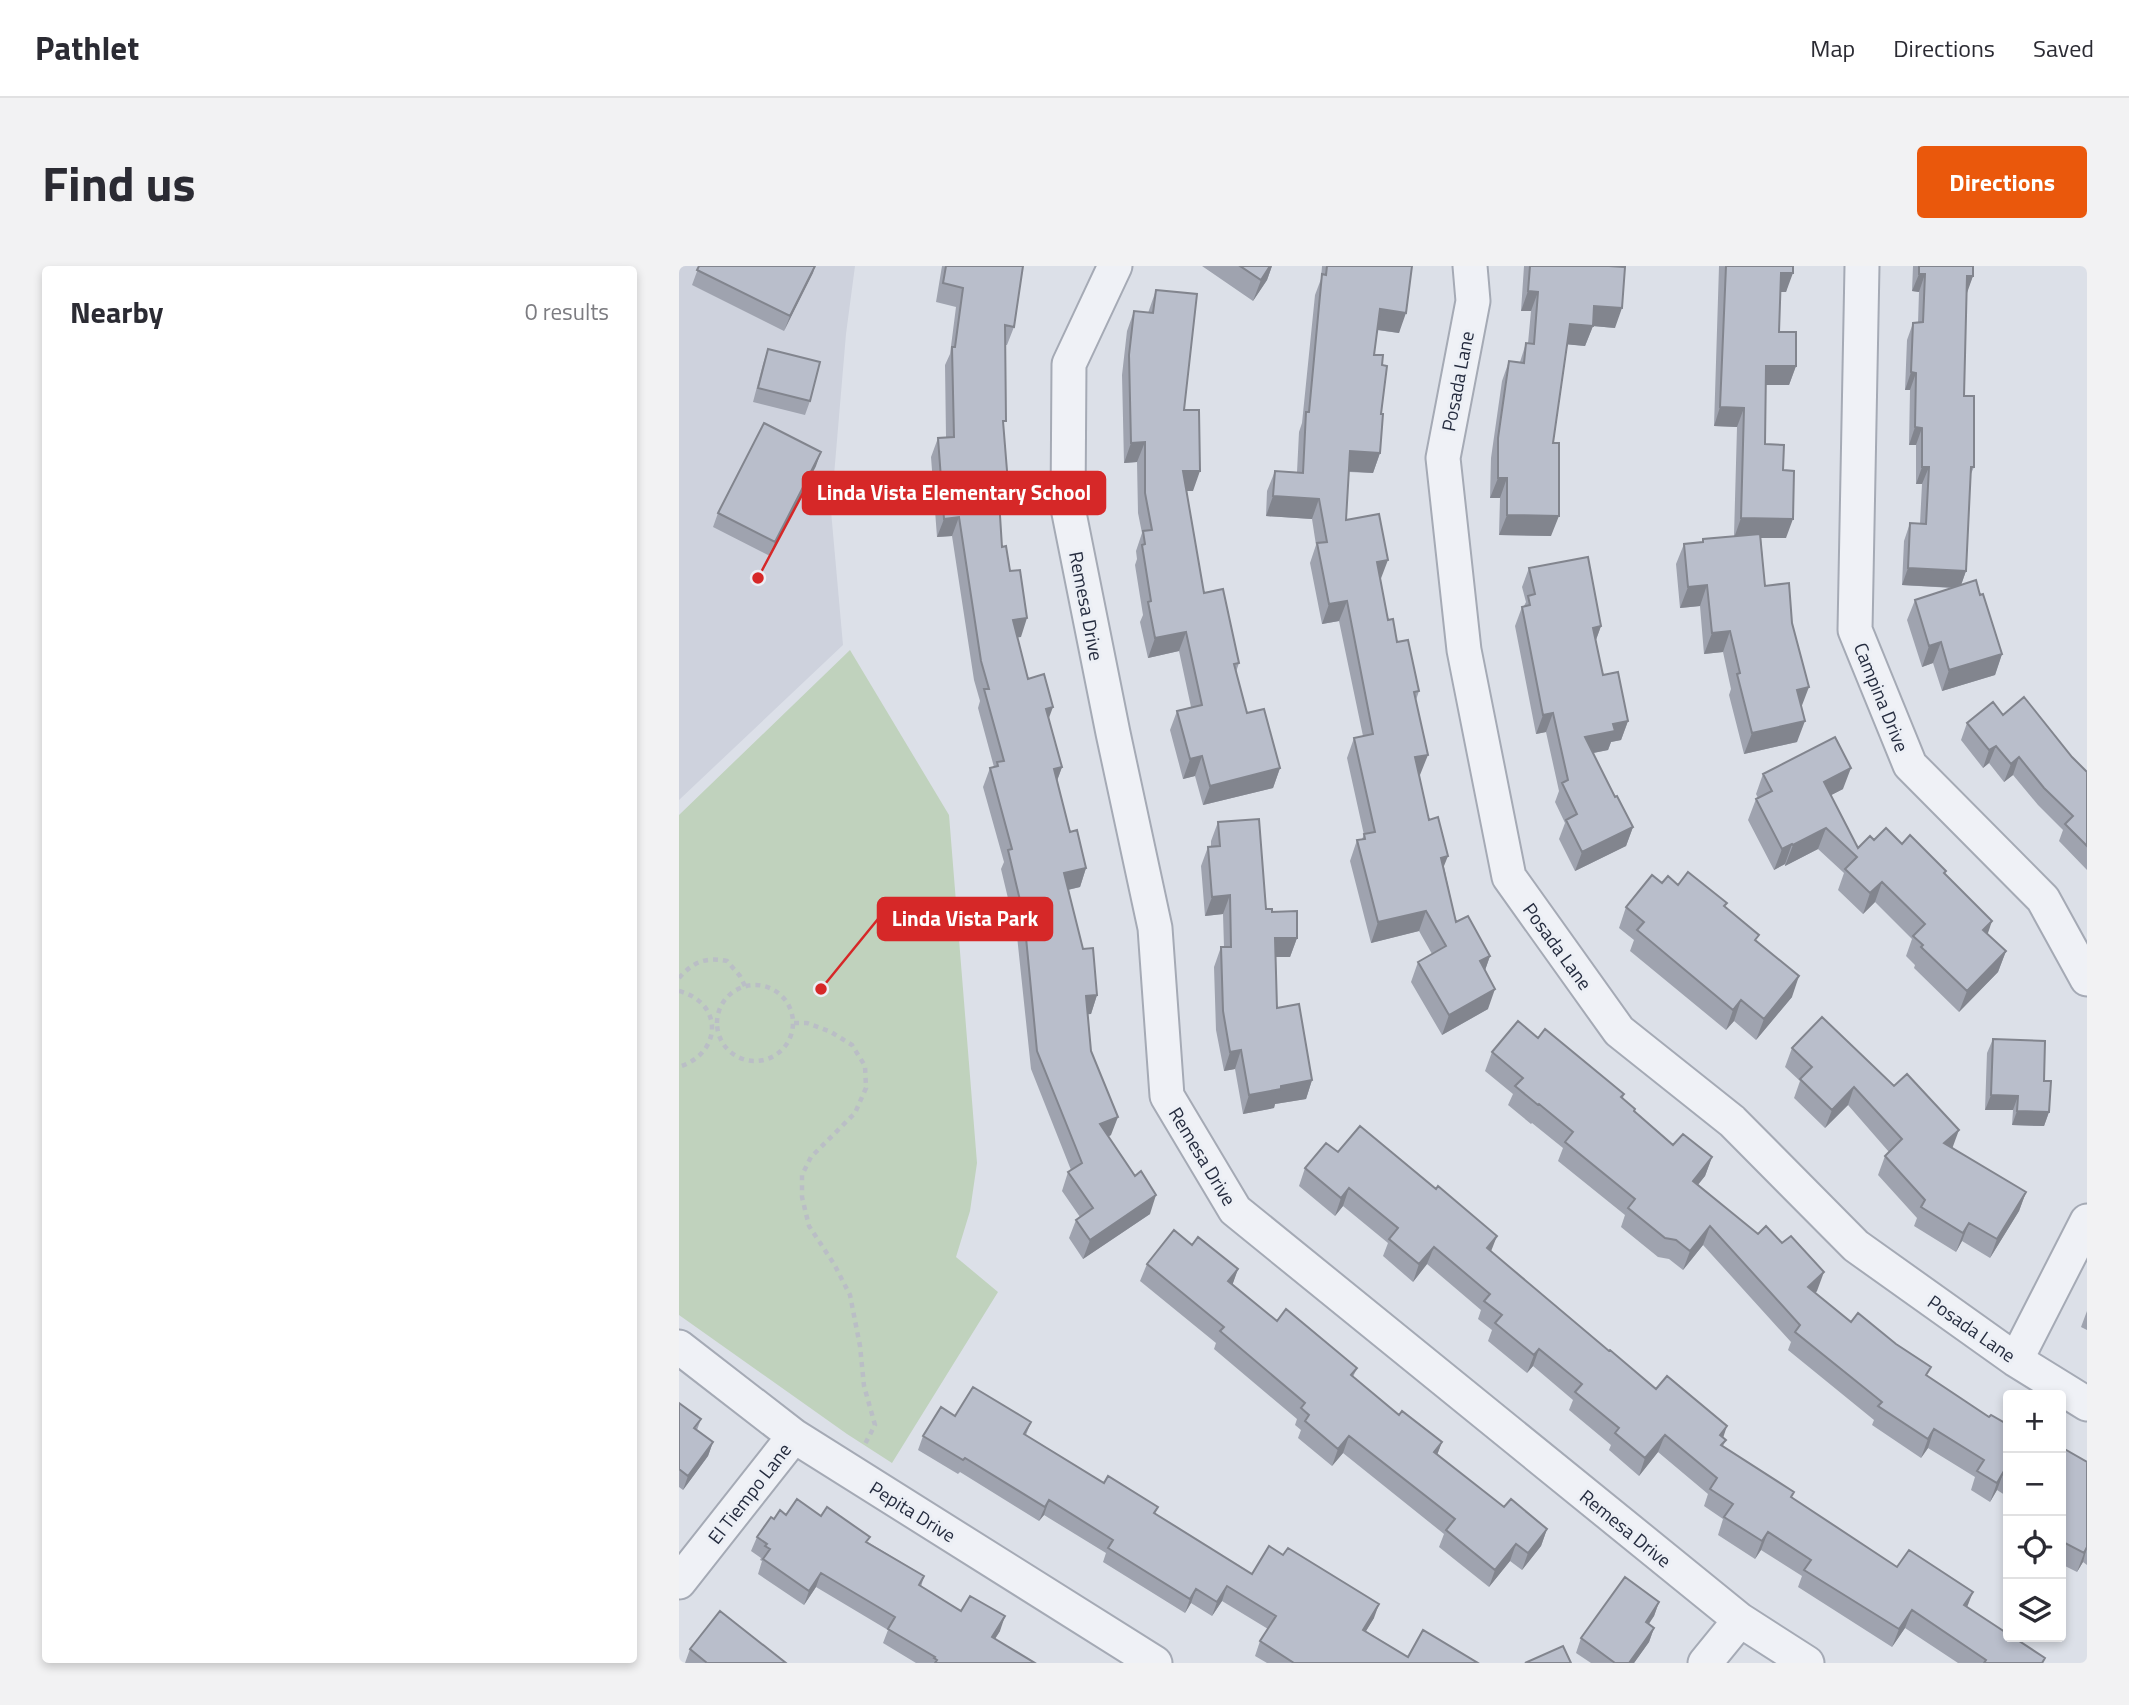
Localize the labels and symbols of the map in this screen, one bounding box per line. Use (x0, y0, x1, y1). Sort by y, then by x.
street label: Posada Lane (1433, 328, 1481, 434)
callout: Linda Vista Elementary School (803, 472, 1105, 514)
text: Linda Vista Elementary School (817, 476, 1091, 508)
street label: Remesa Drive (1062, 549, 1112, 663)
street label: Campina Drive (1847, 638, 1917, 756)
street label: Posada Lane (1516, 896, 1600, 996)
callout: Linda Vista Park (878, 898, 1052, 940)
text: Linda Vista Park (892, 902, 1038, 934)
street label: Remesa Drive (1162, 1101, 1244, 1211)
street label: Posada Lane (1922, 1287, 2022, 1369)
street label: El Tiempo Lane (700, 1436, 798, 1550)
street label: Pepita Drive (864, 1473, 962, 1549)
street label: Remesa Drive (1574, 1482, 1678, 1574)

